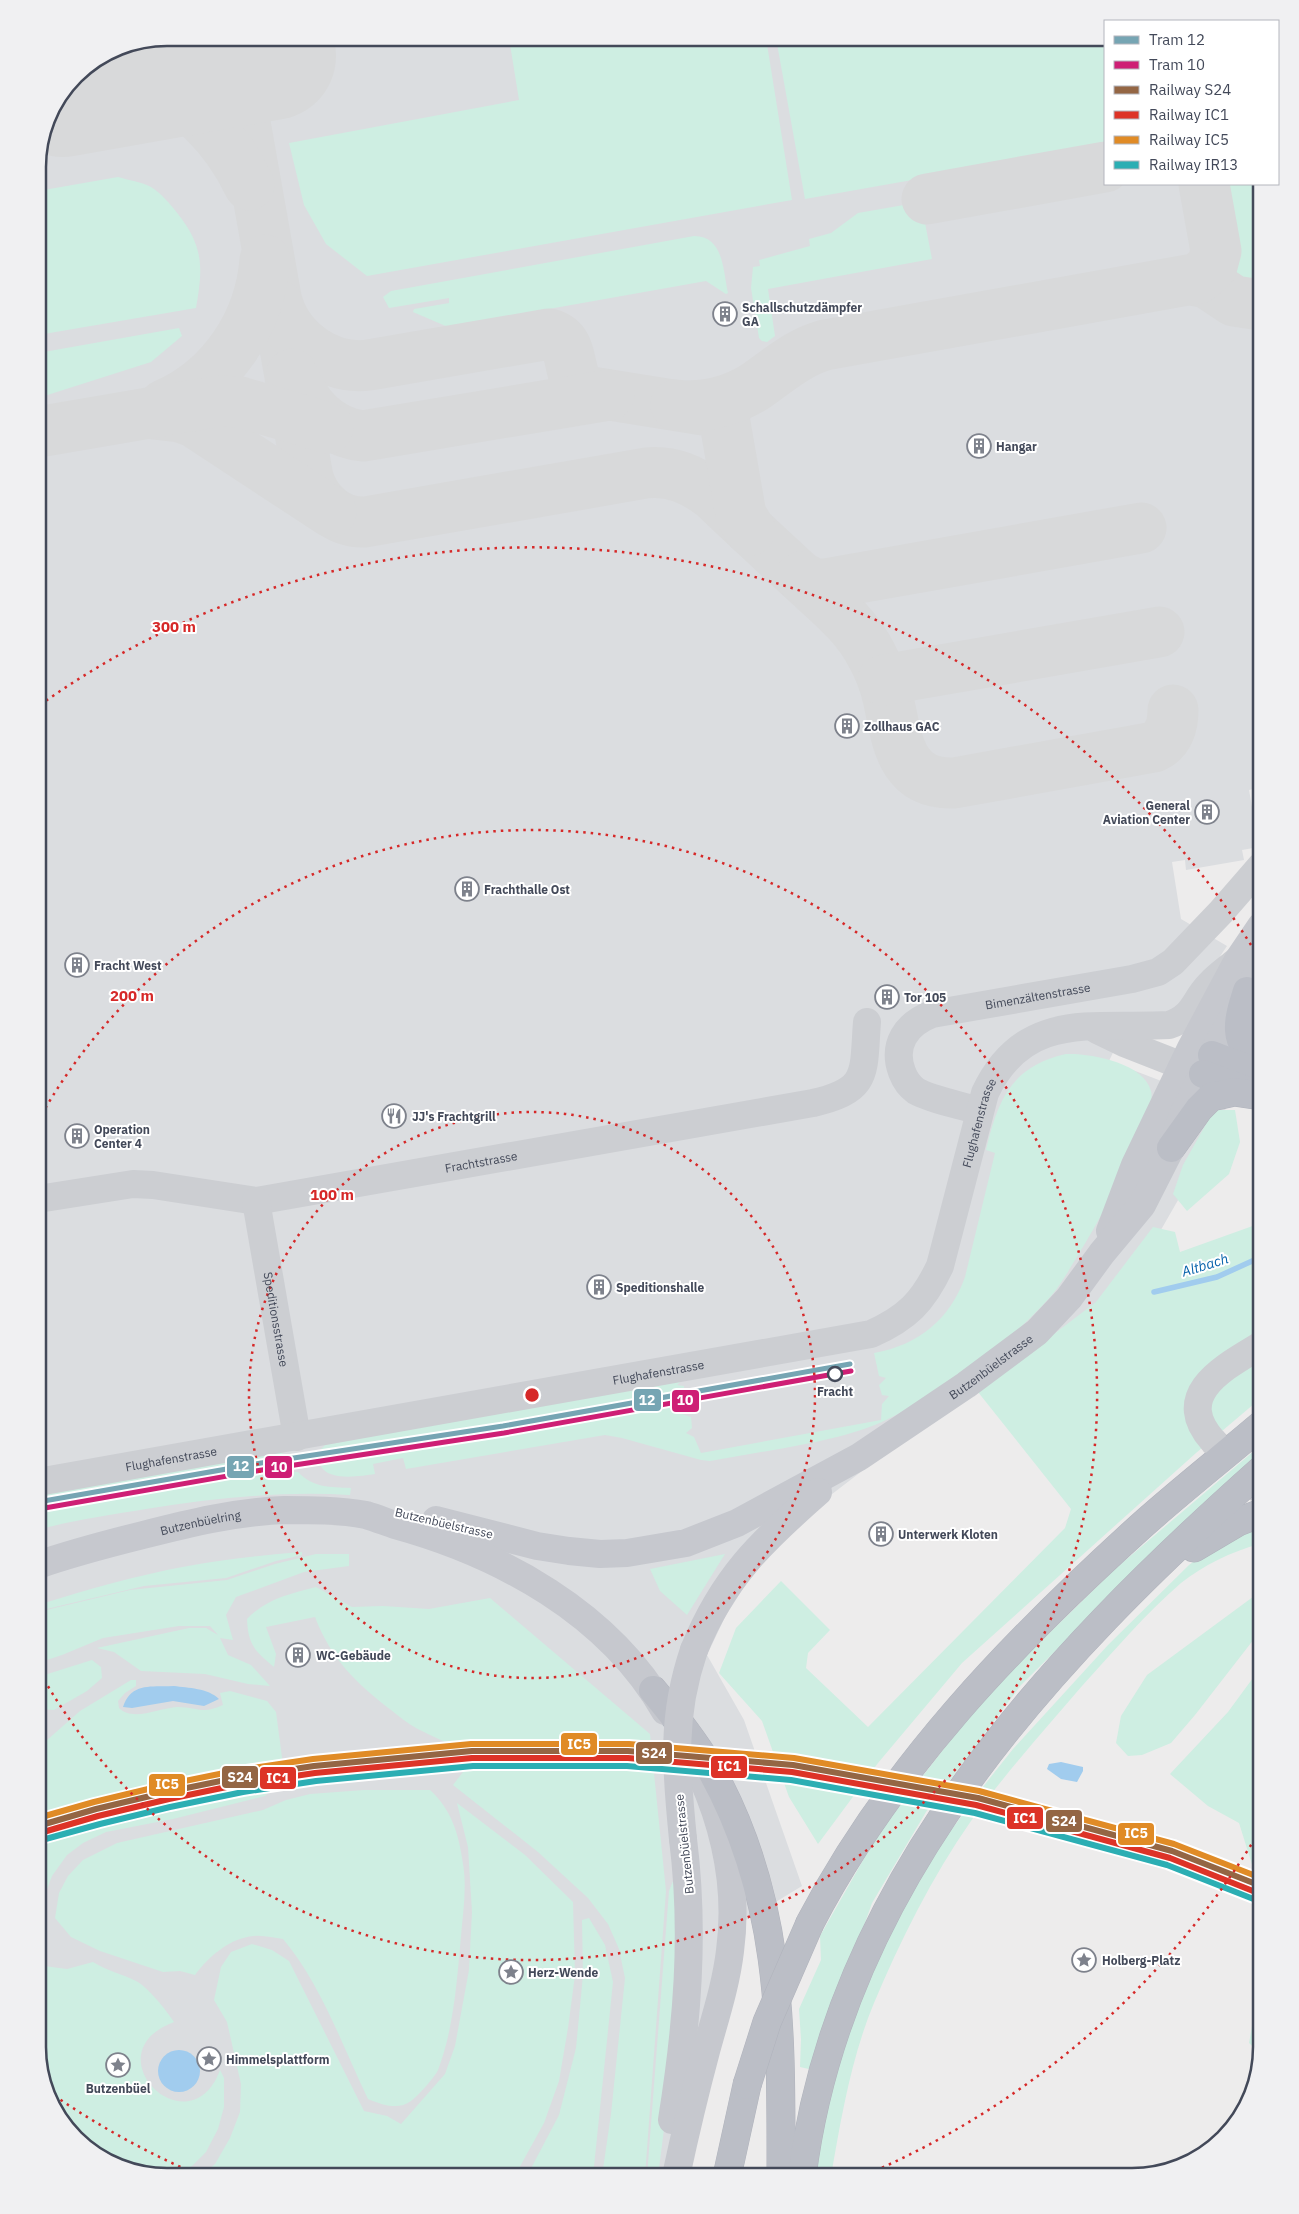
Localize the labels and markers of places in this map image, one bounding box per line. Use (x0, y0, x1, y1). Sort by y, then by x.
place label: Schallschutzdämpfer GA (742, 300, 862, 329)
building icon: Schallschutzdämpfer GA (712, 301, 738, 327)
building icon: Hangar (966, 433, 992, 459)
place label: Hangar (996, 439, 1037, 454)
building icon: Zollhaus GAC (834, 713, 860, 739)
place label: Zollhaus GAC (864, 719, 940, 734)
place label: General Aviation Center (1103, 798, 1190, 827)
building icon: General Aviation Center (1194, 799, 1220, 825)
building icon: Frachthalle Ost (454, 876, 480, 902)
place label: Frachthalle Ost (484, 882, 570, 897)
building icon: Fracht West (64, 952, 90, 978)
place label: Fracht West (94, 958, 162, 973)
building icon: Tor 105 (874, 984, 900, 1010)
place label: Tor 105 (904, 990, 946, 1005)
restaurant icon: JJ's Frachtgrill (381, 1103, 407, 1129)
place label: JJ's Frachtgrill (412, 1109, 496, 1124)
place label: Operation Center 4 (94, 1122, 150, 1151)
building icon: Operation Center 4 (64, 1123, 90, 1149)
building icon: Speditionshalle (586, 1274, 612, 1300)
place label: Speditionshalle (616, 1280, 704, 1295)
marker: Fracht (827, 1366, 843, 1382)
place label: Fracht (817, 1384, 853, 1399)
centre of rings (523, 1386, 541, 1404)
building icon: Unterwerk Kloten (868, 1521, 894, 1547)
place label: Unterwerk Kloten (898, 1527, 998, 1542)
building icon: WC-Gebäude (285, 1642, 311, 1668)
place label: WC-Gebäude (316, 1648, 391, 1663)
place icon: Holberg-Platz (1071, 1947, 1097, 1973)
place label: Holberg-Platz (1102, 1953, 1180, 1968)
place icon: Herz-Wende (498, 1959, 524, 1985)
place label: Herz-Wende (528, 1965, 599, 1980)
place icon: Himmelsplattform (196, 2046, 222, 2072)
place icon: Butzenbüel (105, 2052, 131, 2078)
place label: Himmelsplattform (226, 2052, 329, 2067)
place label: Butzenbüel (86, 2081, 151, 2096)

